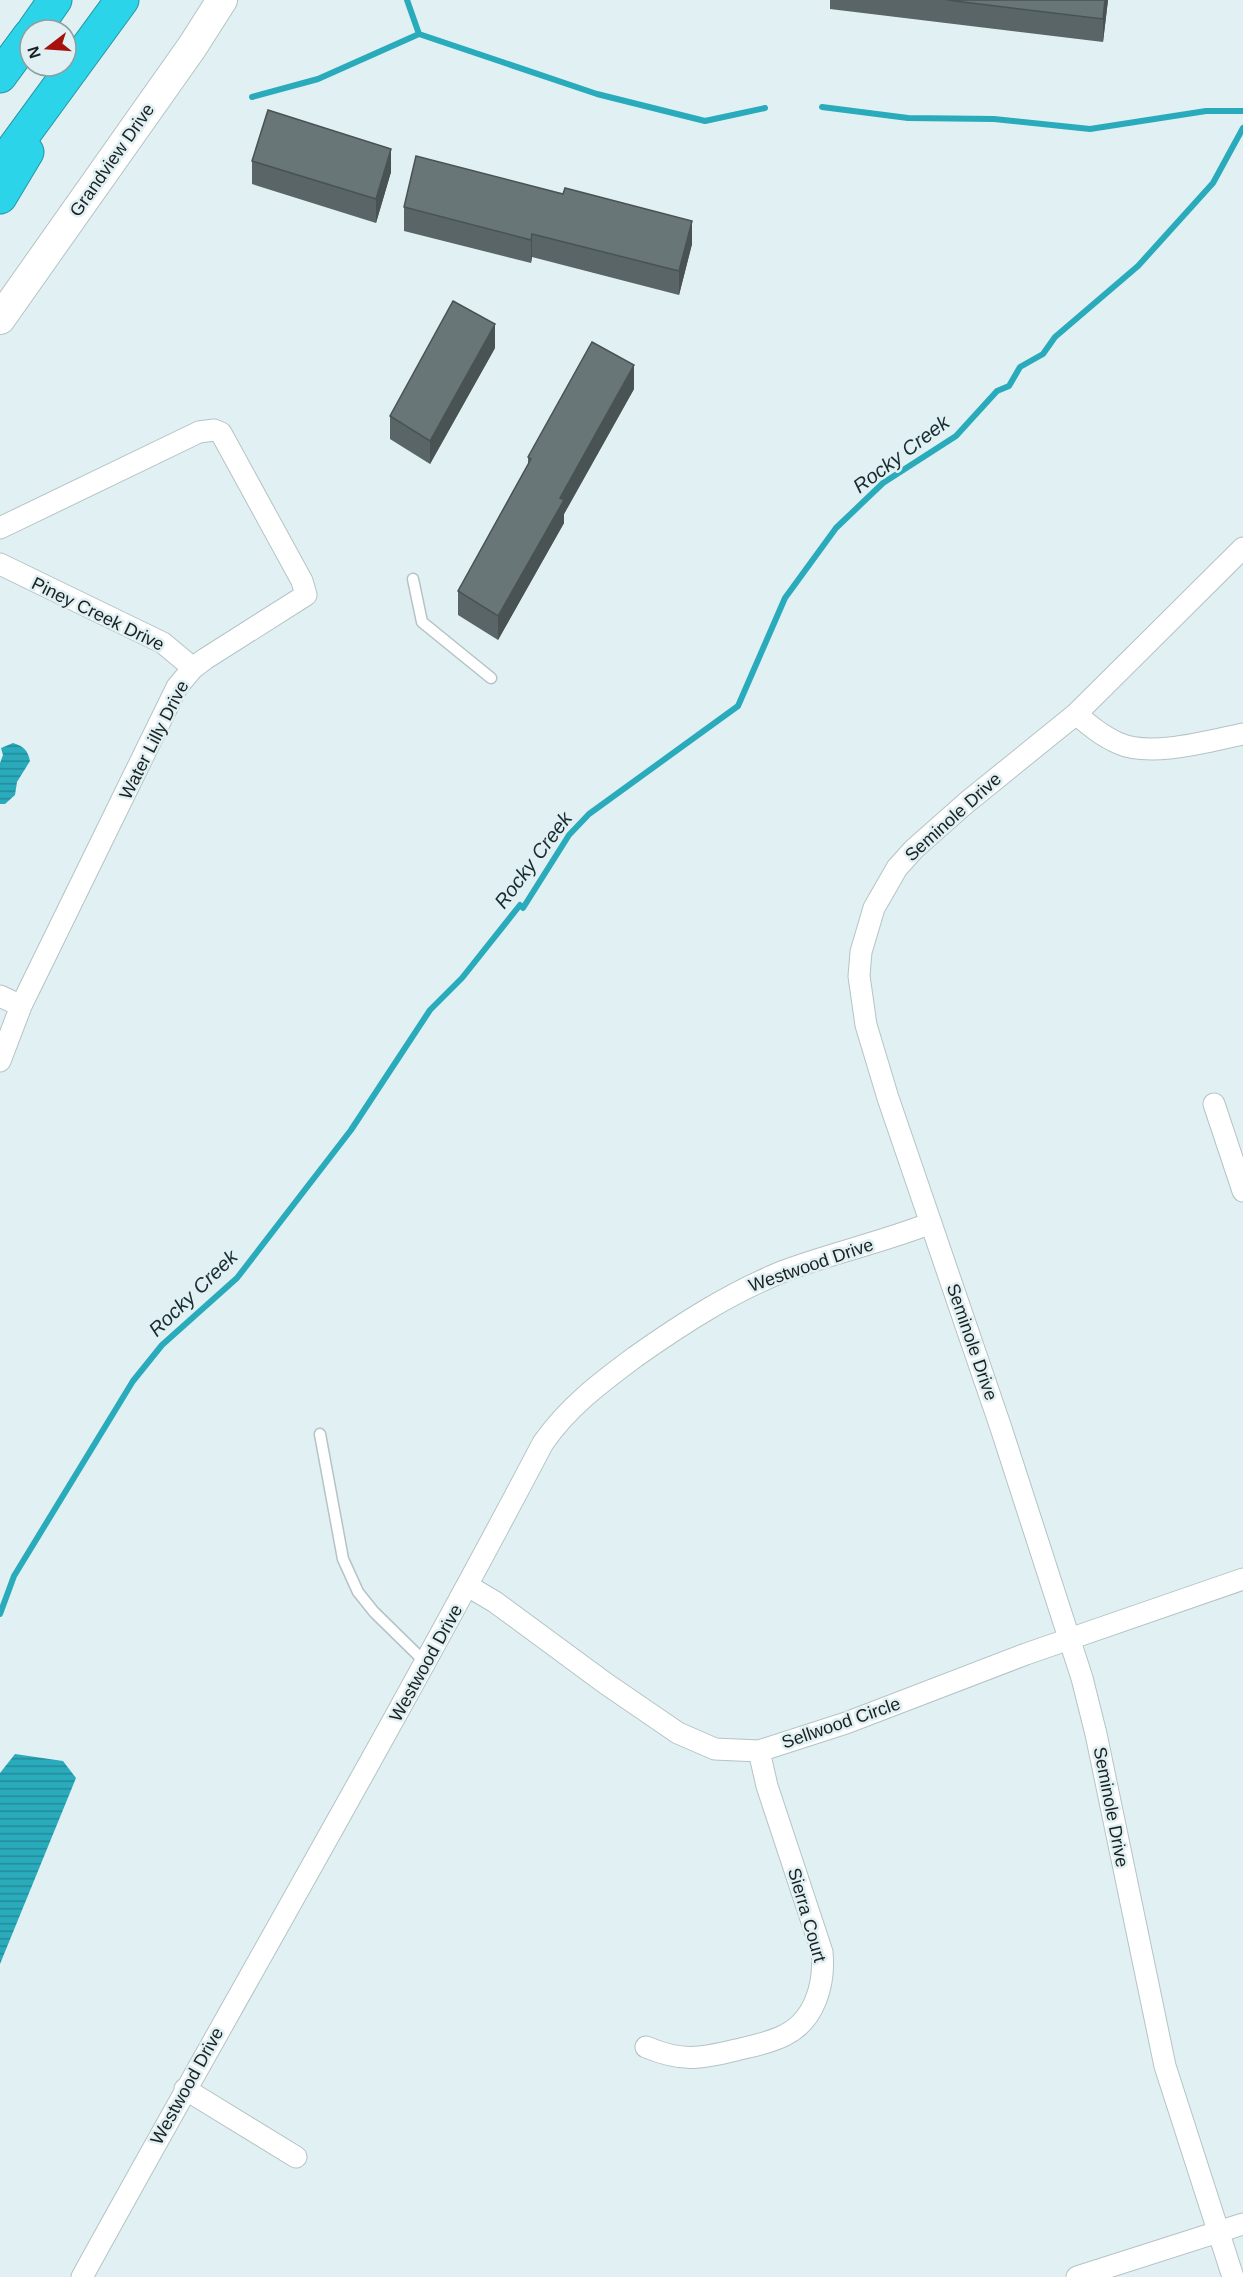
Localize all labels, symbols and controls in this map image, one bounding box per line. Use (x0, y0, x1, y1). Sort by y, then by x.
north arrow (18, 18, 78, 78)
text: N (24, 44, 44, 60)
street label: Grandview Drive (66, 100, 158, 220)
water label: Rocky Creek (849, 410, 954, 497)
street label: Piney Creek Drive (28, 573, 168, 655)
street label: Water Lilly Drive (115, 677, 193, 803)
street label: Seminole Drive (901, 769, 1005, 865)
water label: Rocky Creek (490, 807, 577, 912)
street label: Westwood Drive (746, 1234, 876, 1296)
water label: Rocky Creek (144, 1245, 243, 1341)
street label: Seminole Drive (943, 1281, 1001, 1403)
street label: Westwood Drive (386, 1601, 466, 1725)
street label: Sellwood Circle (779, 1693, 903, 1753)
street label: Seminole Drive (1090, 1745, 1132, 1869)
street label: Sierra Court (784, 1866, 830, 1964)
street label: Westwood Drive (147, 2024, 227, 2148)

